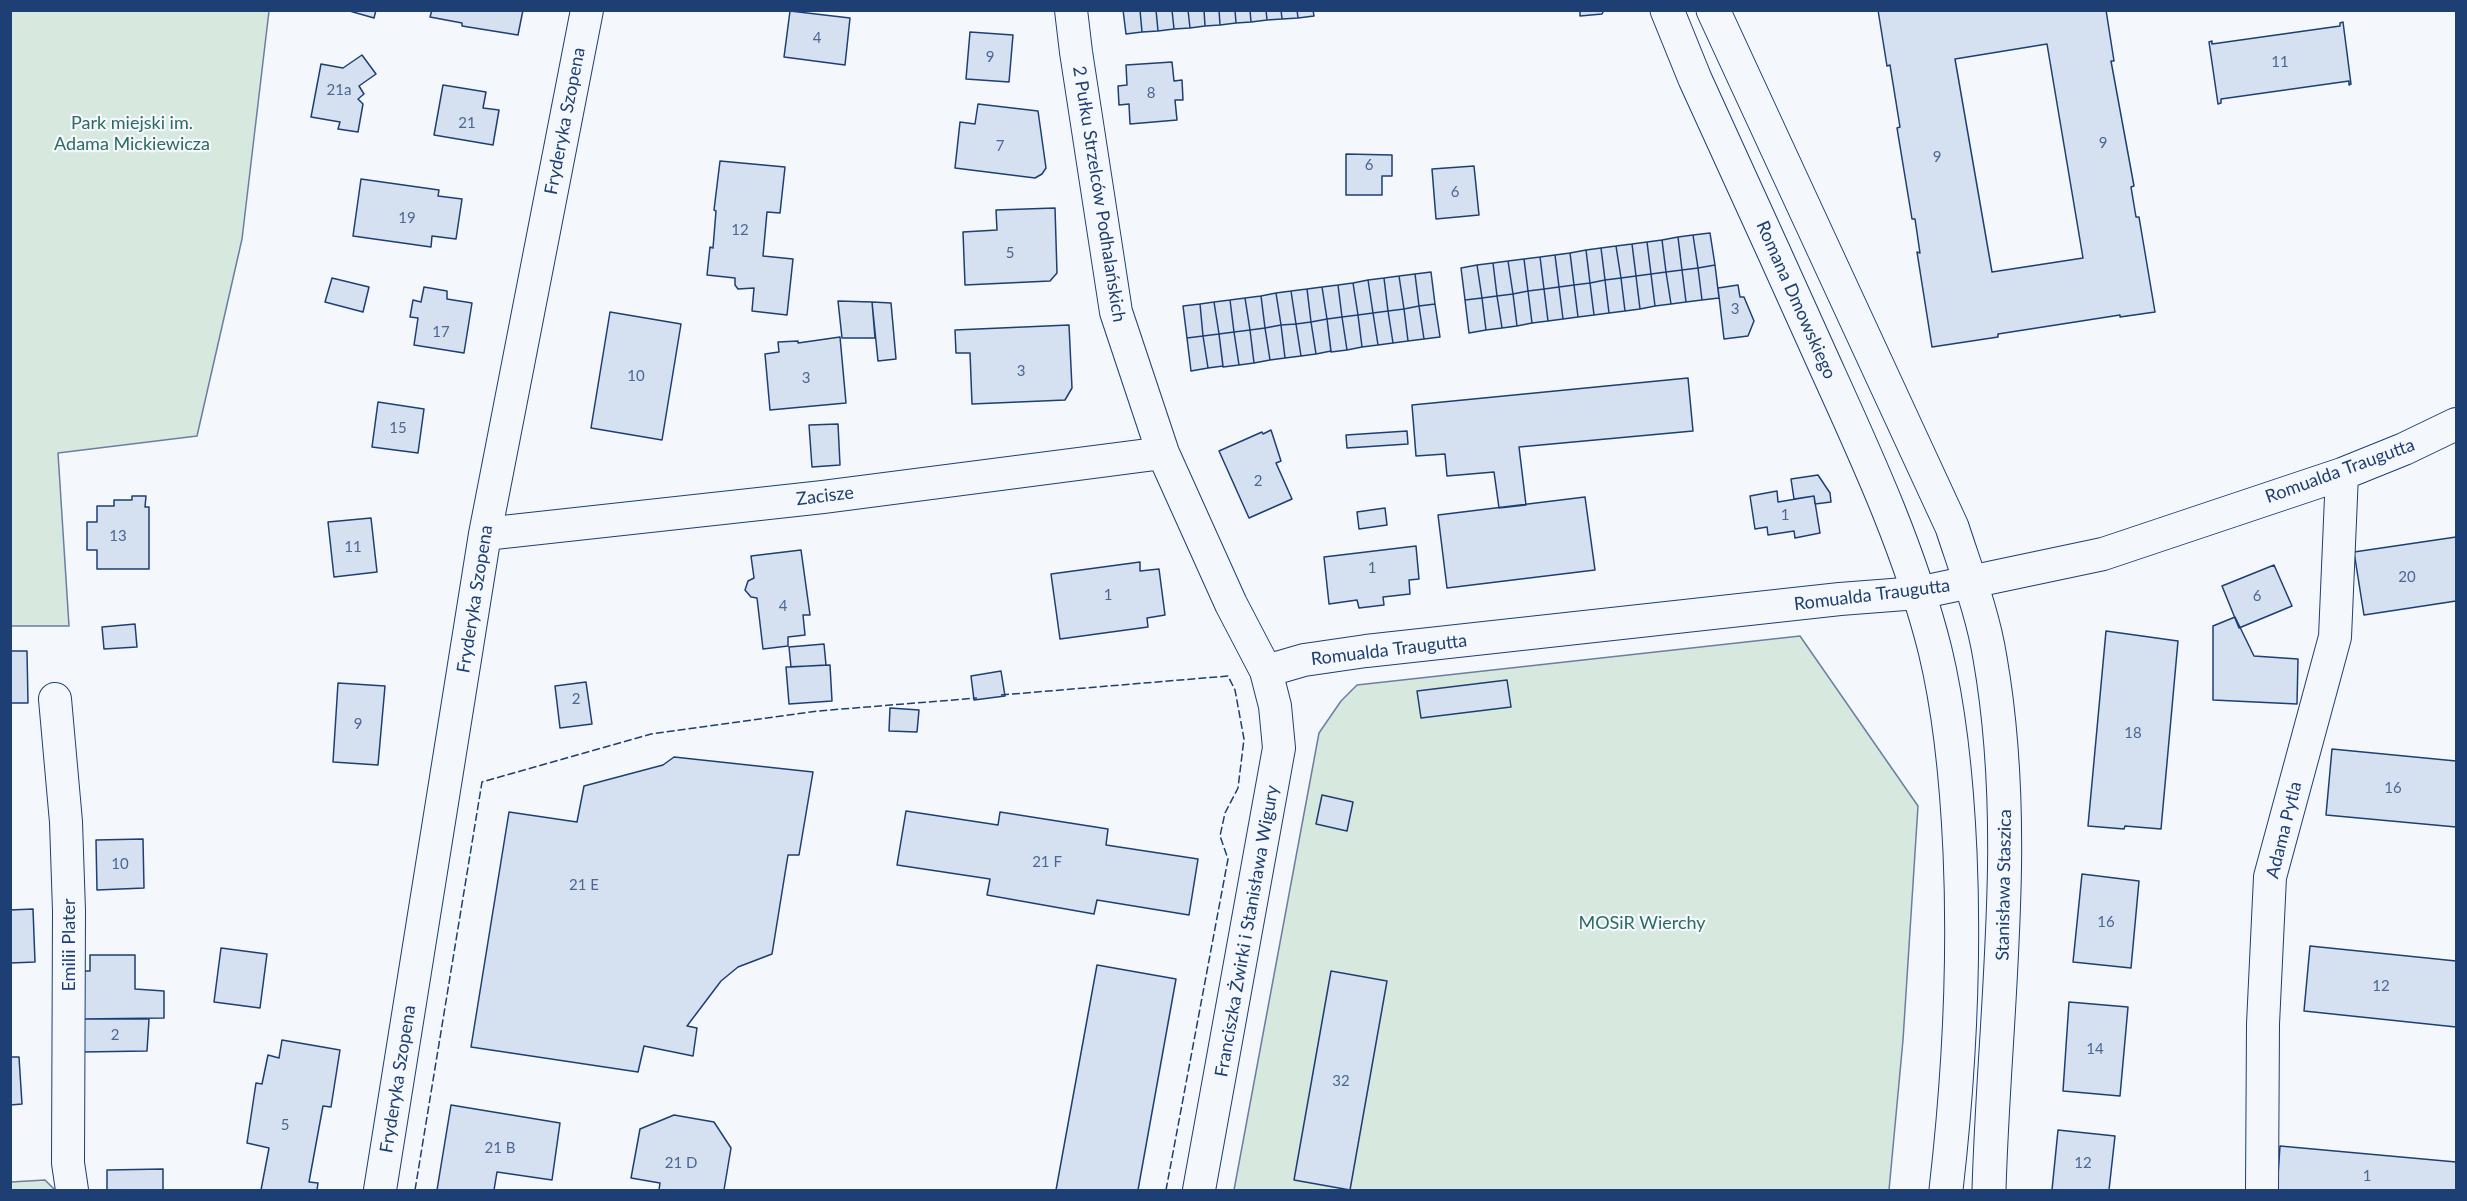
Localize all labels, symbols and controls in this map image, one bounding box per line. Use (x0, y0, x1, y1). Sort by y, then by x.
house number: 4 (813, 29, 821, 47)
street label: Fryderyka Szopena (540, 46, 590, 196)
house number: 9 (986, 48, 994, 66)
house number: 11 (2271, 53, 2289, 71)
street label: 2 Pułku Strzelców Podhalańskich (1068, 64, 1130, 324)
house number: 21a (327, 81, 351, 99)
house number: 8 (1147, 84, 1155, 102)
park label: Park miejski im. Adama Mickiewicza (54, 112, 210, 154)
house number: 21 (458, 114, 476, 132)
house number: 9 (2099, 134, 2107, 152)
house number: 7 (996, 137, 1004, 155)
house number: 9 (1933, 148, 1941, 166)
house number: 6 (1365, 156, 1373, 174)
house number: 6 (1451, 183, 1459, 201)
house number: 19 (398, 209, 416, 227)
street label: Romana Dmowskiego (1751, 218, 1841, 382)
house number: 12 (731, 221, 749, 239)
house number: 5 (1006, 244, 1014, 262)
house number: 3 (1731, 300, 1739, 318)
house number: 17 (432, 323, 450, 341)
house number: 3 (1017, 362, 1025, 380)
house number: 10 (627, 367, 645, 385)
house number: 3 (802, 369, 810, 387)
house number: 15 (389, 419, 407, 437)
street label: Romualda Traugutta (2262, 434, 2418, 508)
house number: 2 (1254, 472, 1262, 490)
street label: Zacisze (795, 482, 855, 510)
house number: 1 (1781, 506, 1789, 524)
street label: Fryderyka Szopena (453, 524, 497, 674)
house number: 13 (109, 527, 127, 545)
house number: 11 (344, 538, 362, 556)
house number: 1 (1368, 559, 1376, 577)
house number: 20 (2398, 568, 2416, 586)
street label: Romualda Traugutta (1793, 575, 1951, 615)
house number: 1 (1104, 586, 1112, 604)
house number: 6 (2253, 587, 2261, 605)
house number: 4 (779, 597, 787, 615)
street label: Romualda Traugutta (1310, 630, 1468, 670)
house number: 2 (572, 690, 580, 708)
house number: 9 (354, 715, 362, 733)
house number: 18 (2124, 724, 2142, 742)
street label: Adama Pytla (2262, 779, 2306, 881)
house number: 16 (2384, 779, 2402, 797)
street label: Franciszka Żwirki i Stanisława Wigury (1211, 783, 1283, 1079)
street label: Stanisława Staszica (1992, 809, 2016, 961)
house number: 21 F (1032, 853, 1062, 871)
house number: 10 (111, 855, 129, 873)
house number: 21 E (569, 876, 599, 894)
street label: Emilii Plater (58, 898, 80, 992)
park label: MOSiR Wierchy (1578, 912, 1706, 934)
house number: 16 (2097, 913, 2115, 931)
house number: 12 (2372, 977, 2390, 995)
street label: Fryderyka Szopena (376, 1004, 420, 1154)
house number: 2 (111, 1026, 119, 1044)
house number: 14 (2086, 1040, 2104, 1058)
house number: 32 (1332, 1072, 1350, 1090)
house number: 5 (281, 1116, 289, 1134)
house number: 21 B (485, 1139, 515, 1157)
house number: 21 D (665, 1154, 697, 1172)
house number: 12 (2074, 1154, 2092, 1172)
house number: 1 (2363, 1167, 2371, 1185)

